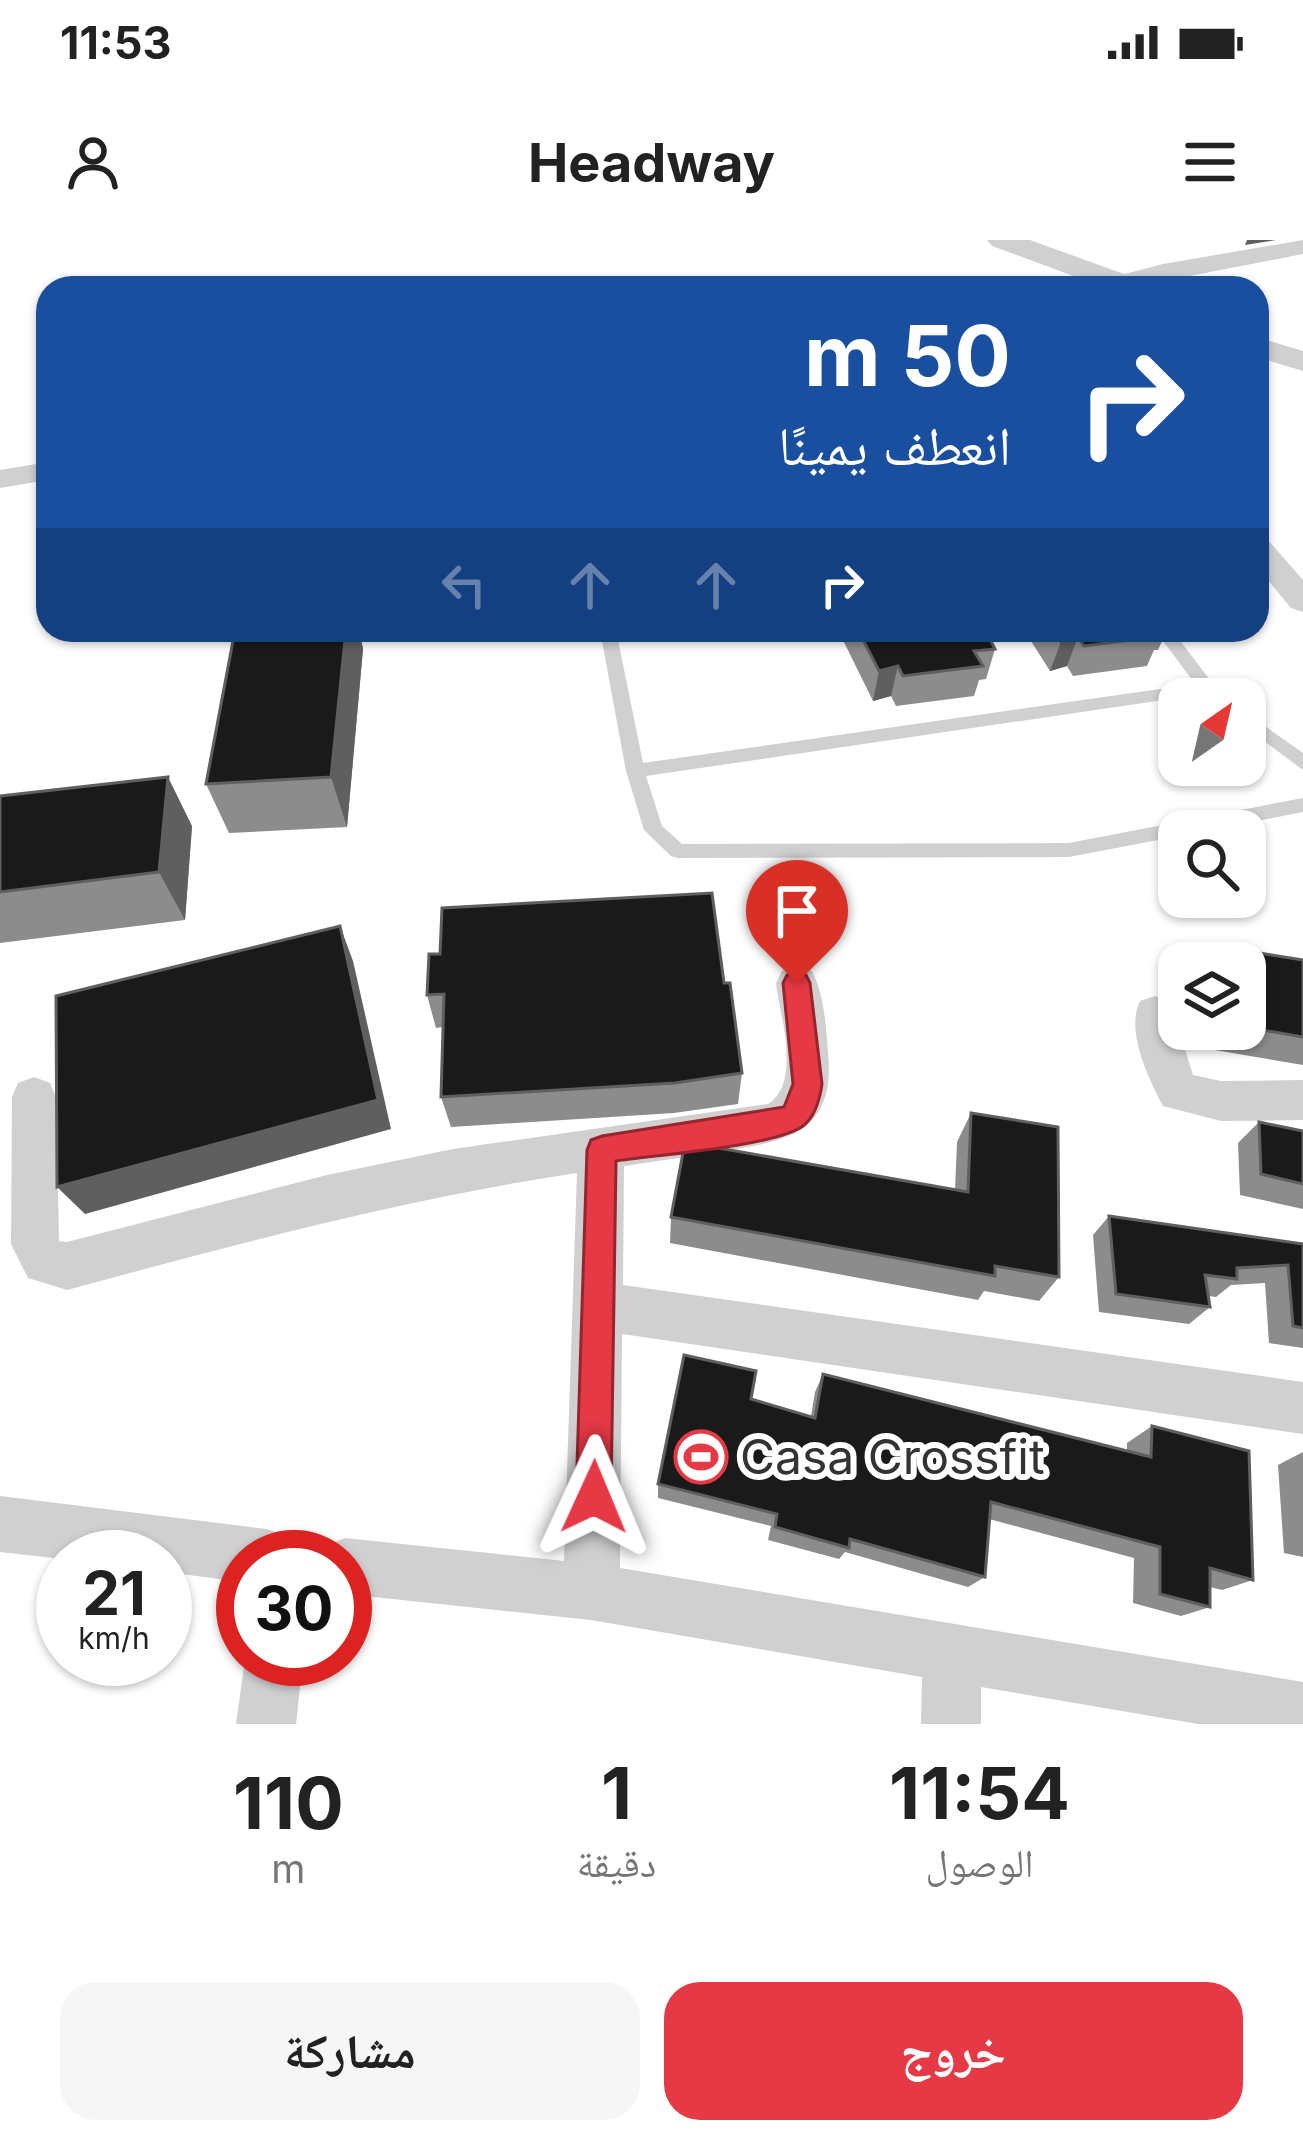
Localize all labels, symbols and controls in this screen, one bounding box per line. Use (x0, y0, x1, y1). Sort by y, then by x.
text: 11:53 (60, 15, 172, 70)
icon: person (60, 129, 126, 195)
icon: menu (1177, 129, 1243, 195)
text: Headway (528, 130, 775, 195)
text: 50 m (804, 305, 1011, 406)
icon: right (1053, 324, 1209, 480)
text: انعطف يمينًا (778, 413, 1011, 478)
icon: left (431, 552, 497, 618)
icon: ahead (557, 552, 623, 618)
icon: ahead (683, 552, 749, 618)
icon: right (809, 552, 875, 618)
north arrow (1158, 678, 1266, 786)
map controls (1158, 678, 1266, 1050)
button: search (1158, 810, 1266, 918)
pin (746, 860, 848, 983)
icon: arrive (764, 878, 830, 944)
button: layers (1158, 942, 1266, 1050)
place label: Casa Crossfit (740, 1427, 1045, 1486)
sports icon: Casa Crossfit (673, 1429, 729, 1485)
position arrow (531, 1434, 657, 1560)
speed limit sign: 30 (216, 1530, 372, 1686)
text: 21 (82, 1557, 146, 1629)
text: km/h (78, 1620, 150, 1656)
text: 1 (601, 1749, 632, 1836)
text: 11:54 (889, 1749, 1070, 1836)
text: 110 (233, 1759, 344, 1846)
text: دقيقة (577, 1839, 656, 1886)
text: الوصول (926, 1839, 1033, 1886)
text: m (271, 1845, 305, 1892)
button: مشاركة (60, 1982, 640, 2120)
button: خروج (664, 1982, 1243, 2120)

